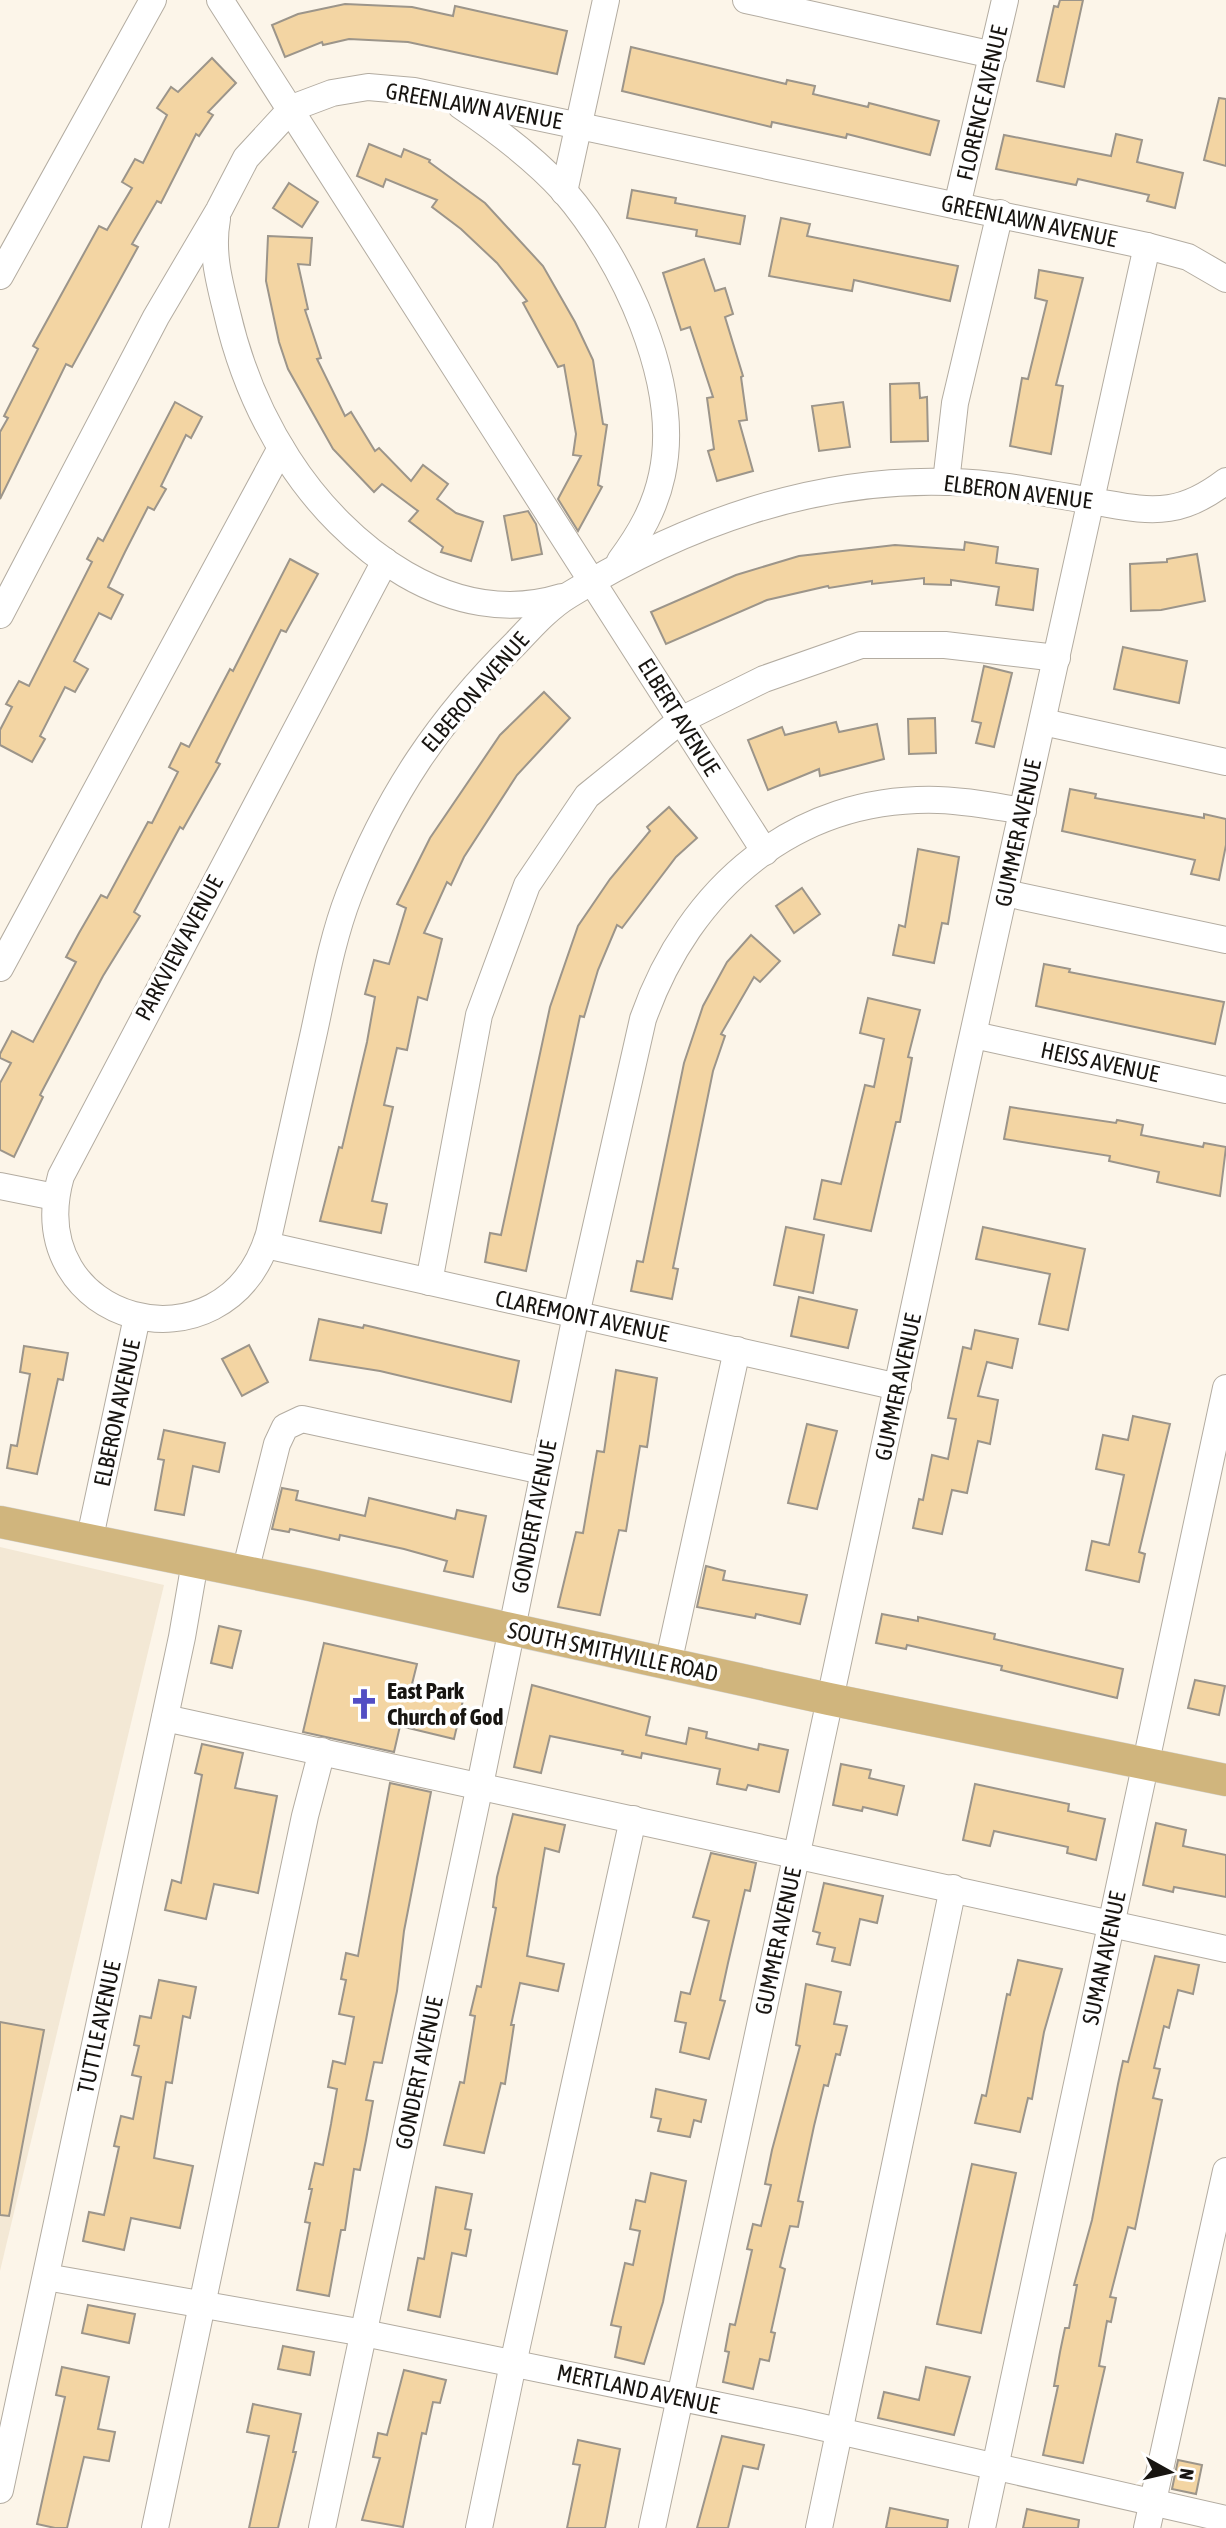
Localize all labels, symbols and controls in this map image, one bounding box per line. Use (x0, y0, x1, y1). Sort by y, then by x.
street label: FLORENCE AVENUE (952, 23, 1012, 183)
street label: GREENLAWN AVENUE (384, 78, 564, 134)
street label: GREENLAWN AVENUE (939, 190, 1119, 252)
street label: ELBERON AVENUE (942, 470, 1094, 514)
street label: ELBERON AVENUE (416, 627, 534, 757)
street label: ELBERT AVENUE (633, 654, 725, 780)
street label: GUMMER AVENUE (990, 757, 1046, 909)
street label: PARKVIEW AVENUE (130, 871, 228, 1025)
street label: HEISS AVENUE (1038, 1037, 1162, 1087)
street label: CLAREMONT AVENUE (493, 1285, 671, 1347)
street label: GUMMER AVENUE (870, 1311, 926, 1463)
street label: ELBERON AVENUE (89, 1337, 145, 1489)
street label: GONDERT AVENUE (506, 1438, 562, 1596)
street label: SOUTH SMITHVILLE ROAD (505, 1617, 721, 1687)
place label: East Park Church of God (387, 1678, 504, 1730)
church icon: East Park Church of God (347, 1687, 381, 1721)
street label: GUMMER AVENUE (750, 1865, 806, 2017)
street label: SUMAN AVENUE (1077, 1889, 1131, 2027)
street label: TUTTLE AVENUE (72, 1958, 126, 2095)
street label: GONDERT AVENUE (390, 1994, 448, 2152)
street label: MERTLAND AVENUE (554, 2359, 722, 2419)
north arrow (1135, 2437, 1205, 2507)
text: N (1175, 2467, 1199, 2481)

